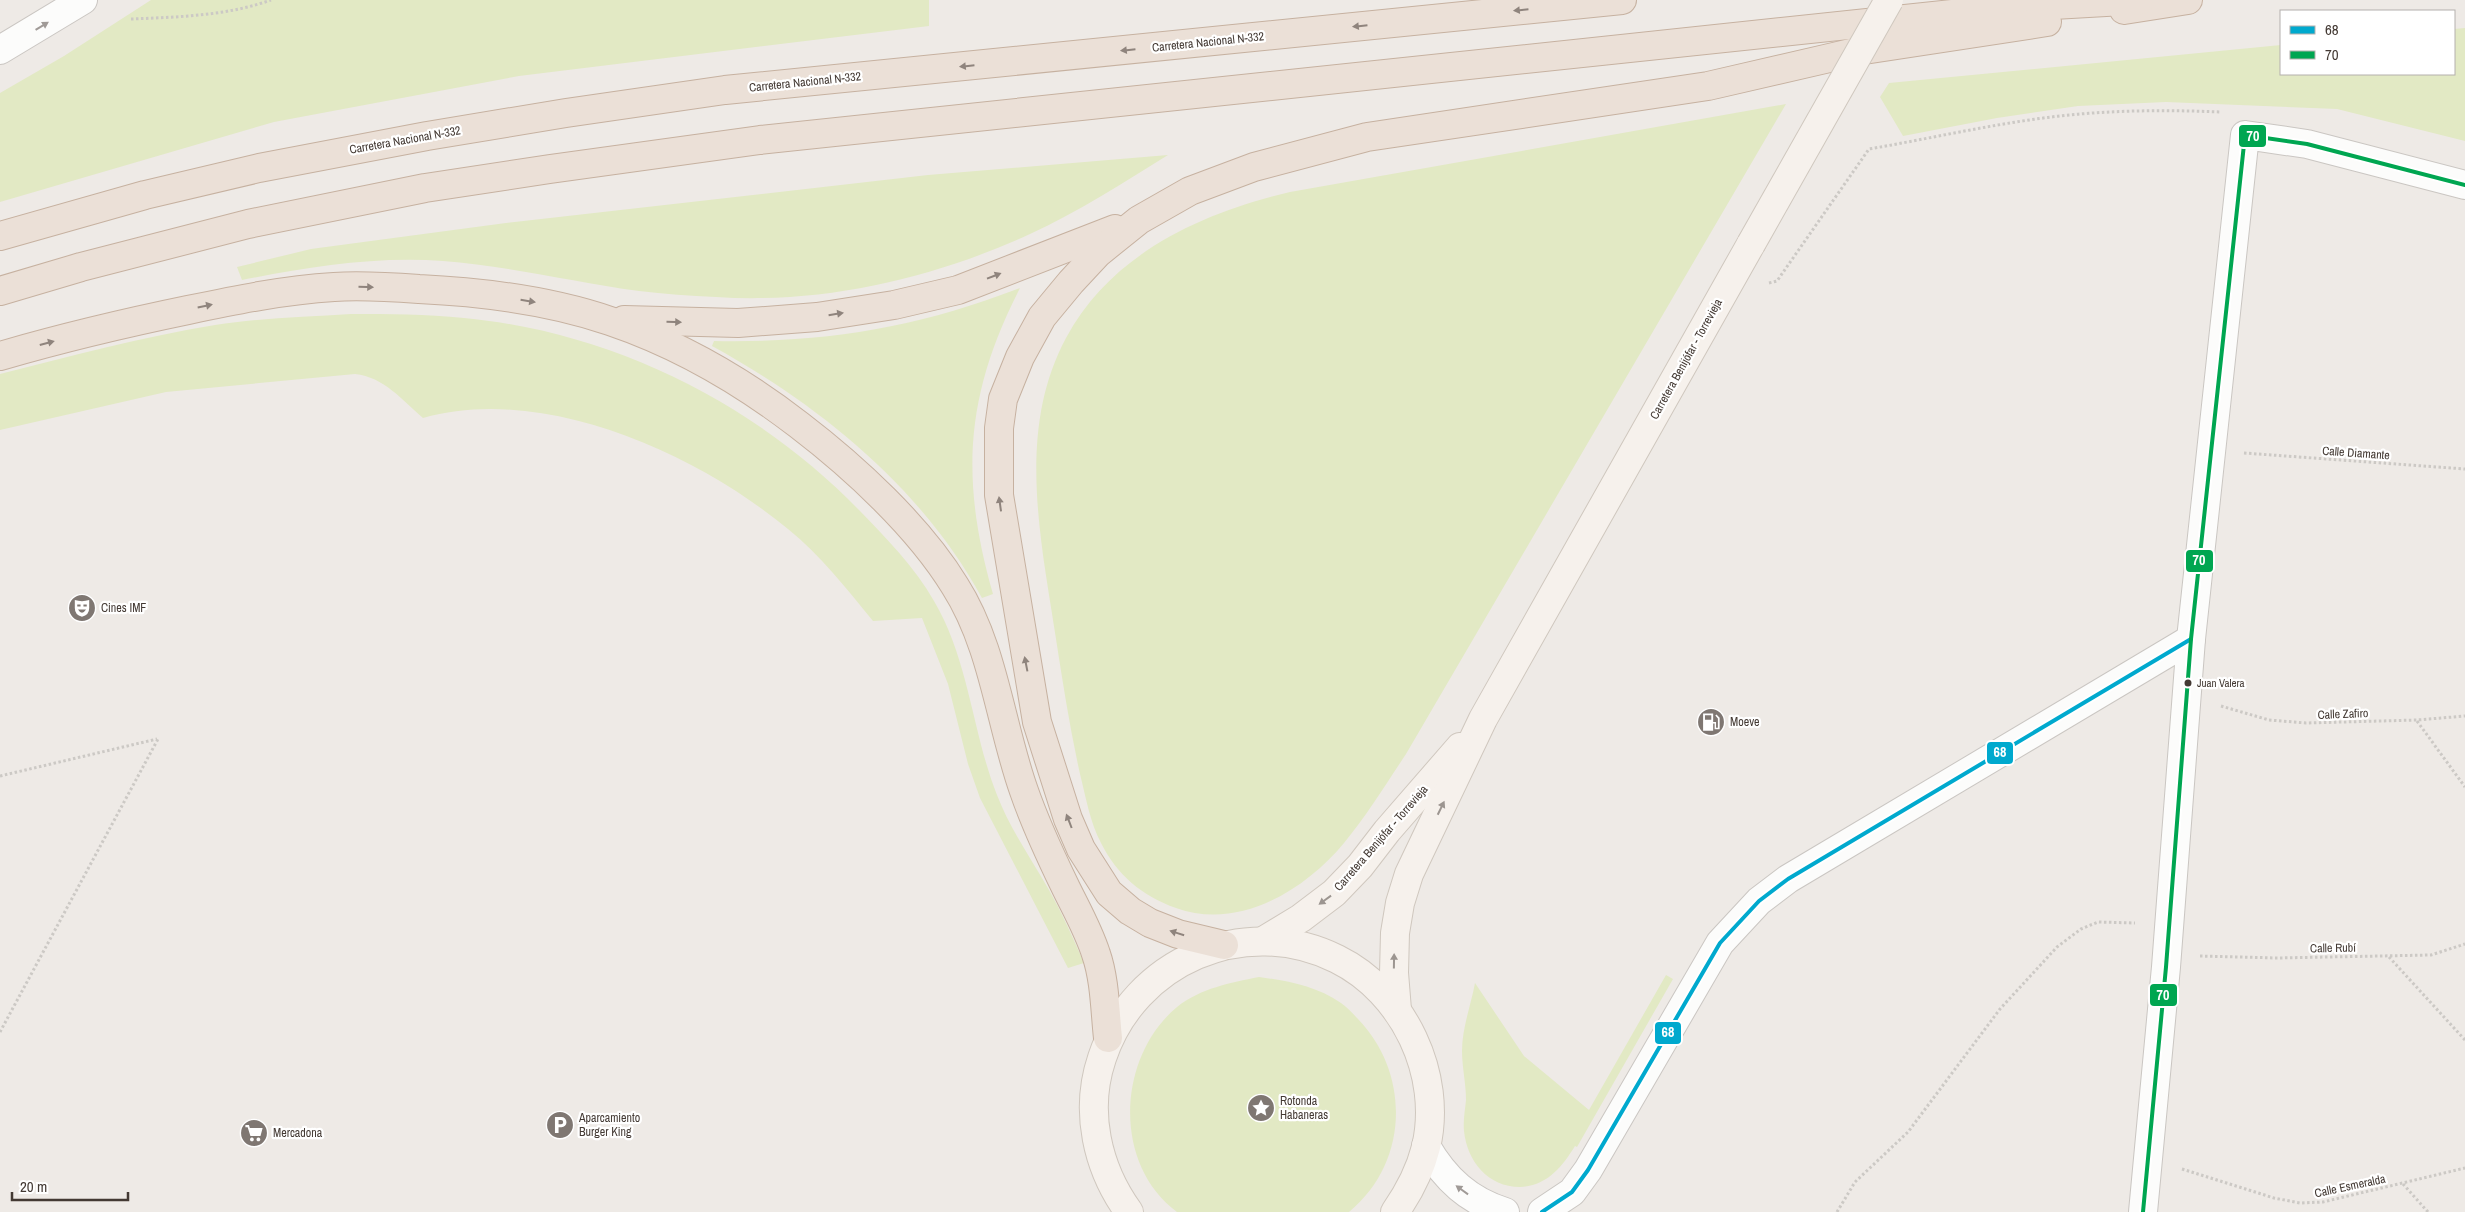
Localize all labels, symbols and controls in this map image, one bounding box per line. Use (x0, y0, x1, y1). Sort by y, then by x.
one-way arrow (1513, 6, 1529, 14)
legend (2280, 10, 2455, 75)
text: 68 (2325, 19, 2339, 40)
one-way arrow (35, 21, 48, 30)
one-way arrow (1351, 23, 1367, 31)
street label: Carretera Nacional N-332 (1151, 28, 1265, 56)
text: 70 (2325, 44, 2339, 65)
one-way arrow (1120, 46, 1136, 54)
one-way arrow (958, 62, 974, 70)
street label: Carretera Nacional N-332 (748, 68, 862, 96)
street label: Carretera Nacional N-332 (348, 122, 462, 158)
line badge: 70 (2238, 124, 2267, 148)
text: 70 (2247, 127, 2259, 145)
one-way arrow (986, 272, 1001, 279)
one-way arrow (358, 283, 374, 291)
street label: Carretera Benijófar - Torrevieja (1646, 295, 1726, 422)
one-way arrow (520, 297, 536, 305)
one-way arrow (198, 302, 214, 310)
one-way arrow (828, 310, 844, 318)
one-way arrow (666, 318, 682, 326)
one-way arrow (39, 339, 54, 347)
street label: Calle Diamante (2322, 443, 2390, 463)
one-way arrow (996, 495, 1004, 511)
line badge: 70 (2185, 549, 2214, 573)
text: 70 (2193, 551, 2205, 569)
theatre icon: Cines IMF (67, 593, 97, 623)
place label: Cines IMF (101, 600, 146, 616)
one-way arrow (1022, 657, 1030, 672)
place label: Juan Valera (2197, 676, 2244, 690)
marker: Juan Valera (2183, 678, 2193, 688)
street label: Calle Zafiro (2317, 705, 2369, 723)
fuel station icon: Moeve (1696, 707, 1726, 737)
place label: Moeve (1730, 714, 1760, 730)
line badge: 68 (1986, 741, 2014, 765)
text: 68 (1994, 743, 2006, 761)
street label: Carretera Benijófar - Torrevieja (1331, 781, 1432, 894)
one-way arrow (1437, 801, 1445, 815)
one-way arrow (1065, 813, 1072, 828)
one-way arrow (1318, 895, 1331, 905)
one-way arrow (1169, 928, 1184, 936)
street label: Calle Rubí (2310, 940, 2356, 956)
one-way arrow (1390, 953, 1398, 969)
line badge: 70 (2149, 983, 2178, 1007)
text: 70 (2157, 986, 2169, 1004)
line badge: 68 (1654, 1021, 1682, 1045)
text: 68 (1662, 1023, 1674, 1041)
place icon: Rotonda Habaneras (1246, 1093, 1276, 1123)
place label: Rotonda Habaneras (1280, 1093, 1328, 1123)
parking icon: Aparcamiento Burger King (545, 1110, 575, 1140)
place label: Aparcamiento Burger King (578, 1110, 640, 1140)
supermarket icon: Mercadona (239, 1118, 269, 1148)
place label: Mercadona (273, 1125, 323, 1141)
scale bar (12, 1170, 129, 1202)
street label: Calle Esmeralda (2313, 1171, 2387, 1201)
text: 20 m (20, 1176, 47, 1197)
one-way arrow (1456, 1185, 1469, 1196)

